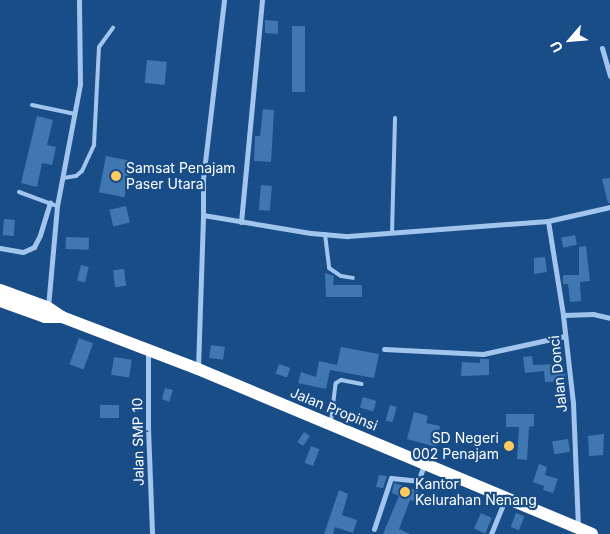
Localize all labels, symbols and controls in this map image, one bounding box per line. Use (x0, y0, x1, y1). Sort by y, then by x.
north arrow (545, 15, 595, 65)
text: U (546, 39, 566, 55)
place label: Samsat Penajam Paser Utara (126, 160, 236, 192)
marker: Samsat Penajam Paser Utara (110, 170, 122, 182)
street label: Jalan Donci (546, 335, 570, 413)
street label: Jalan Propinsi (288, 384, 380, 434)
street label: Jalan SMP 10 (129, 398, 147, 486)
place label: SD Negeri 002 Penajam (412, 430, 499, 462)
marker: SD Negeri 002 Penajam (503, 440, 515, 452)
place label: Kantor Kelurahan Nenang (415, 476, 537, 508)
marker: Kantor Kelurahan Nenang (399, 486, 411, 498)

